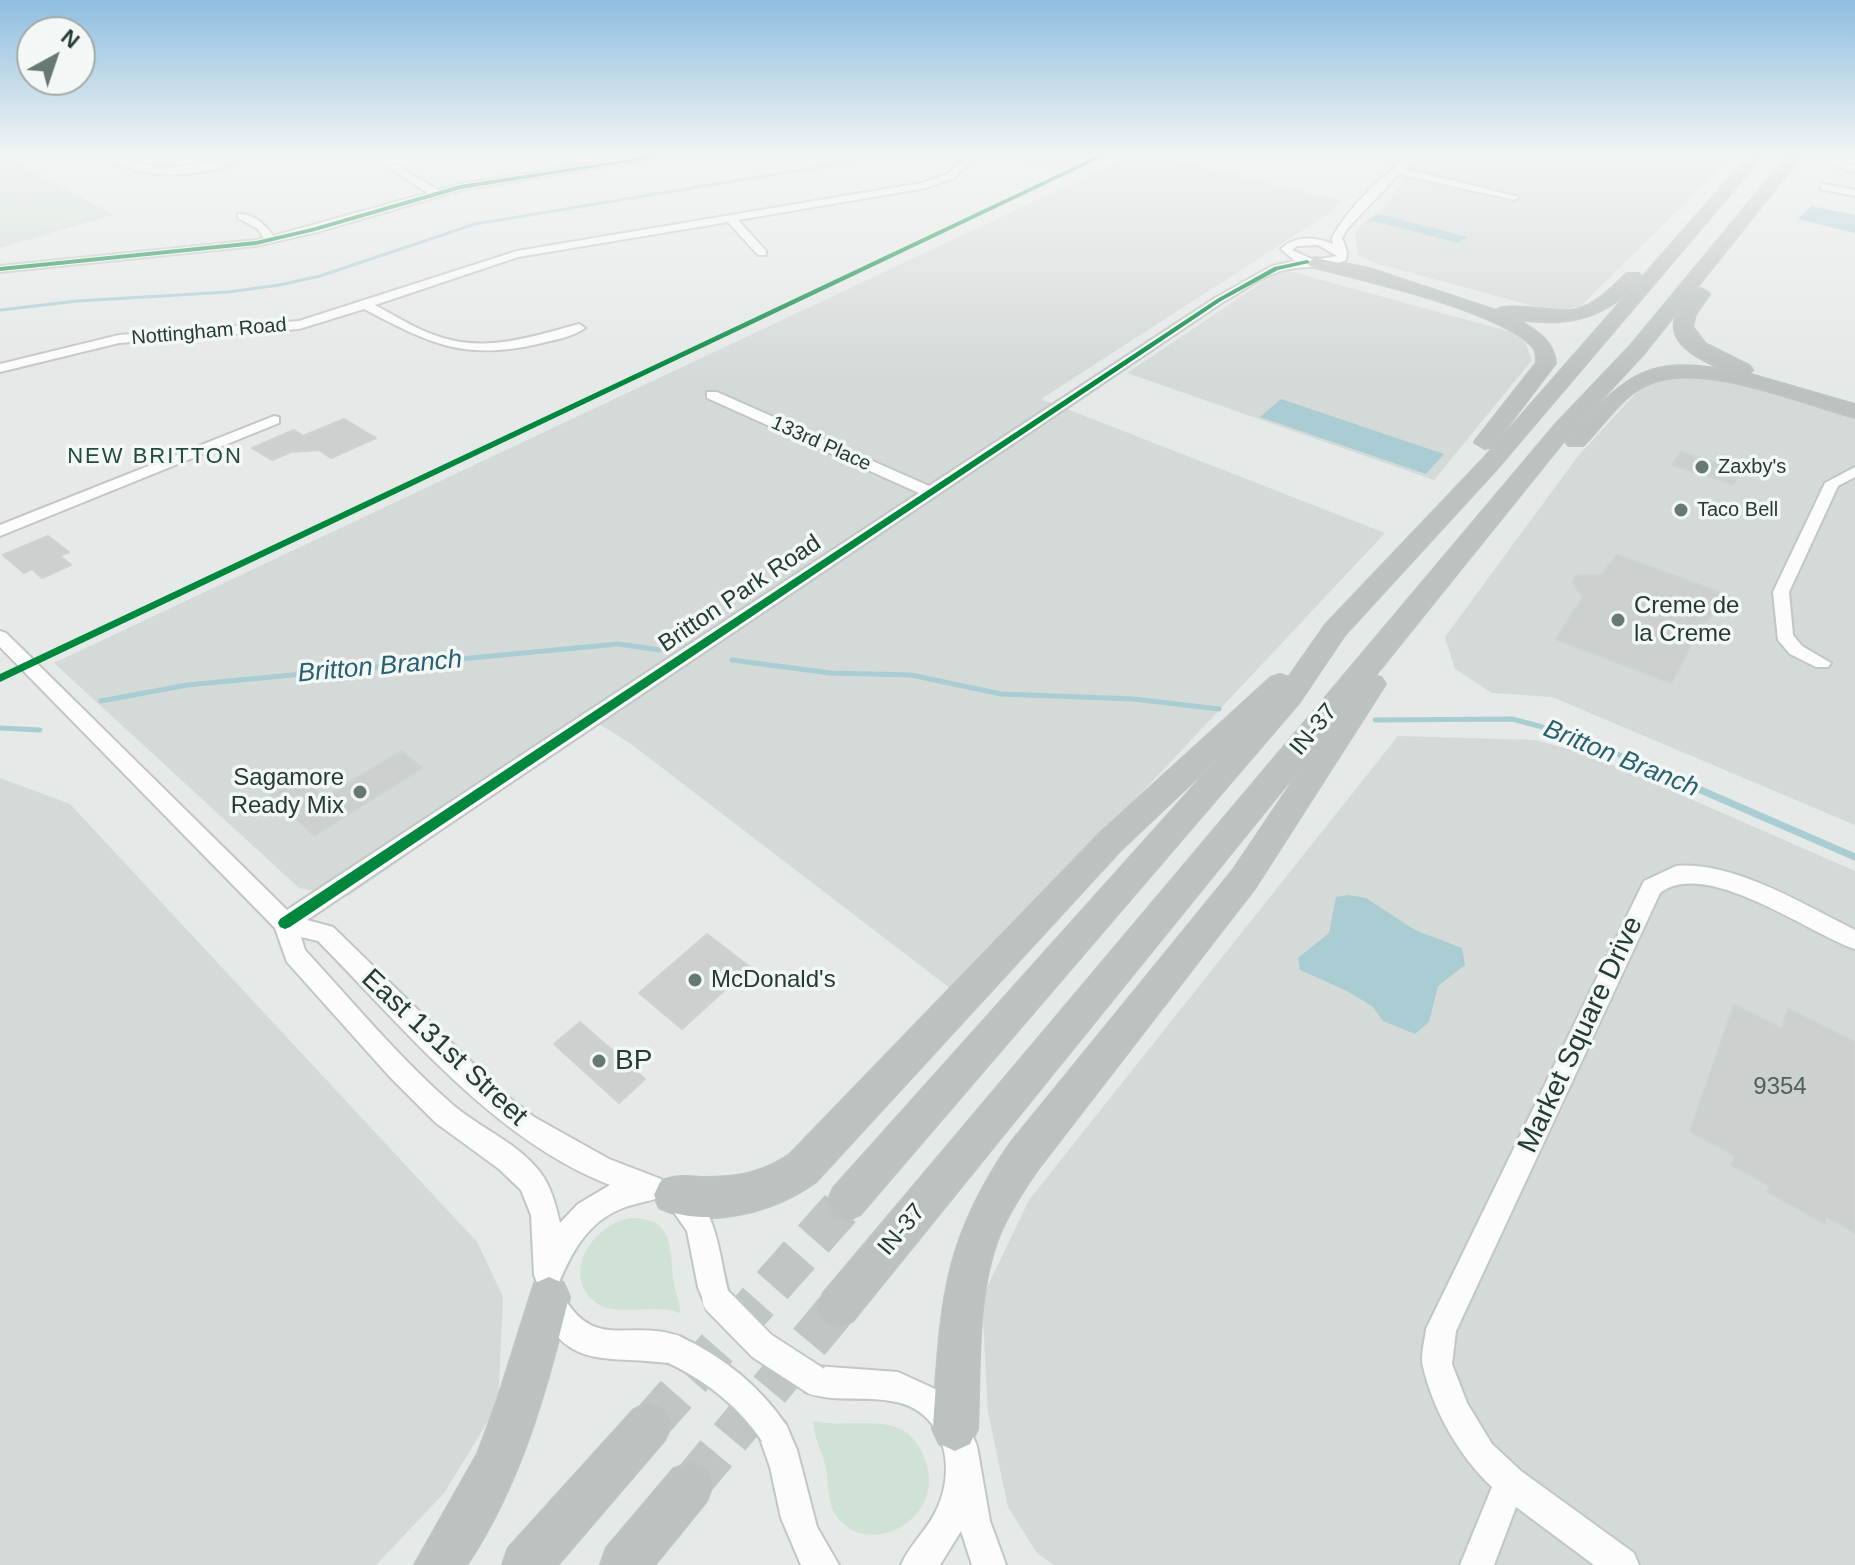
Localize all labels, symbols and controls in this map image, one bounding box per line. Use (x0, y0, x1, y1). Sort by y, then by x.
north arrow (16, 16, 96, 96)
text: N (56, 24, 85, 53)
street label: Nottingham Road (130, 313, 288, 351)
street label: 133rd Place (767, 411, 875, 477)
district label: NEW BRITTON (67, 444, 243, 470)
place label: Zaxby's (1718, 455, 1786, 479)
marker: Zaxby's (1693, 458, 1711, 476)
place label: Taco Bell (1697, 498, 1778, 522)
marker: Taco Bell (1672, 501, 1690, 519)
street label: Britton Park Road (653, 529, 827, 659)
place label: Creme de la Creme (1634, 592, 1739, 648)
marker: Creme de la Creme (1609, 611, 1627, 629)
water label: Britton Branch (297, 644, 463, 690)
street label: IN-37 (1284, 698, 1344, 762)
water label: Britton Branch (1539, 714, 1703, 804)
place label: Sagamore Ready Mix (231, 764, 344, 820)
marker: Sagamore Ready Mix (351, 783, 369, 801)
street label: Market Square Drive (1512, 912, 1650, 1158)
street label: East 131st Street (354, 962, 534, 1134)
place label: McDonald's (711, 966, 836, 994)
marker: McDonald's (686, 971, 704, 989)
place label: BP (615, 1044, 652, 1078)
marker: BP (590, 1052, 608, 1070)
house number: 9354 (1753, 1073, 1807, 1101)
street label: IN-37 (872, 1198, 932, 1262)

